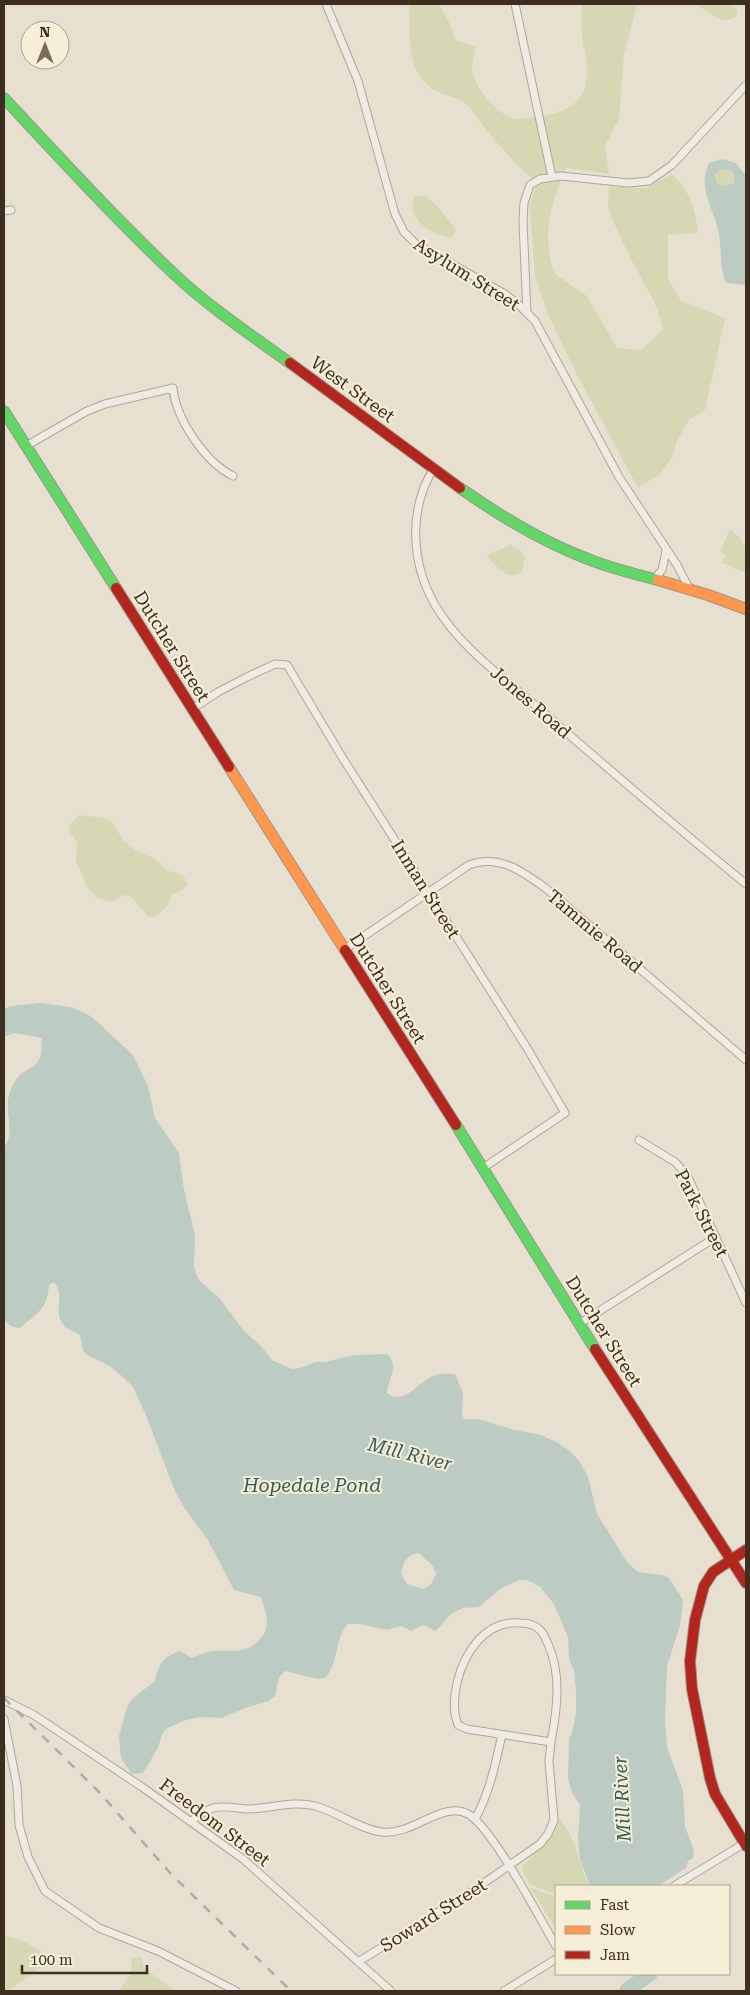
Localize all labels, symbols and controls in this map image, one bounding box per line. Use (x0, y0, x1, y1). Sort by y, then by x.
north arrow (20, 20, 70, 70)
text: N (40, 24, 51, 40)
street label: Asylum Street (410, 233, 524, 315)
street label: West Street (307, 351, 399, 427)
street label: Dutcher Street (129, 587, 215, 706)
street label: Jones Road (486, 661, 576, 743)
street label: Inman Street (387, 836, 465, 942)
street label: Tammie Road (543, 885, 647, 977)
street label: Dutcher Street (345, 929, 431, 1048)
street label: Park Street (671, 1166, 733, 1261)
street label: Dutcher Street (561, 1272, 647, 1391)
water label: Mill River (365, 1432, 455, 1476)
water label: Hopedale Pond (242, 1474, 381, 1497)
water label: Mill River (608, 1755, 636, 1844)
street label: Freedom Street (156, 1774, 275, 1871)
street label: Soward Street (376, 1874, 490, 1956)
legend (555, 1885, 730, 1975)
text: Fast (600, 1896, 630, 1914)
text: Slow (600, 1921, 636, 1939)
scale bar (22, 1942, 148, 1974)
text: Jam (600, 1946, 630, 1964)
text: 100 m (30, 1951, 73, 1969)

